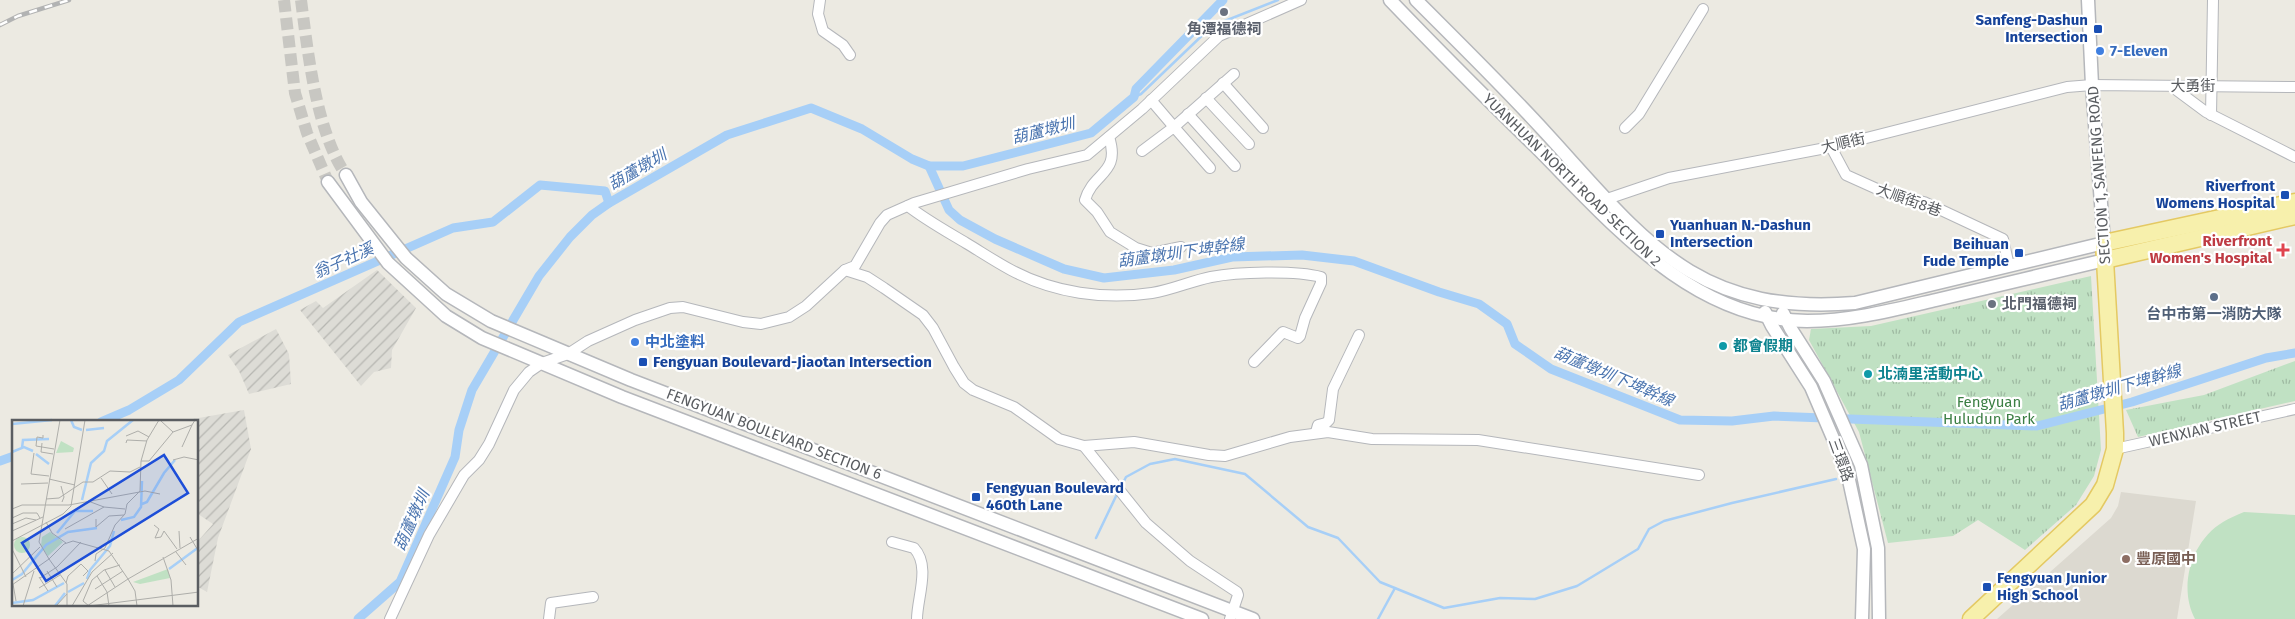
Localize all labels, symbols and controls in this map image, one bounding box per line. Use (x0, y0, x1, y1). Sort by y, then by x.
marker: 角潭福德祠 (1218, 6, 1230, 18)
place label: Sanfeng-Dashun Intersection (1975, 11, 2088, 46)
place label: 角潭福德祠 (1186, 20, 1262, 38)
marker: Sanfeng-Dashun Intersection (2092, 23, 2104, 35)
place label: 7-Eleven (2110, 42, 2168, 60)
marker: 7-Eleven (2094, 45, 2106, 57)
street label: 大勇街 (2170, 77, 2216, 95)
street label: SECTION 1, SANFENG ROAD (2084, 85, 2114, 265)
street label: YUANHUAN NORTH ROAD SECTION 2 (1479, 90, 1665, 270)
water label: 葫蘆墩圳 (1010, 113, 1078, 147)
street label: 大順街 (1819, 129, 1867, 157)
water label: 葫蘆墩圳 (605, 144, 671, 194)
place label: Riverfront Womens Hospital (2156, 177, 2276, 212)
street label: 大順街8巷 (1874, 180, 1944, 220)
marker: Riverfront Womens Hospital (2279, 189, 2291, 201)
place label: Yuanhuan N.-Dashun Intersection (1669, 216, 1811, 251)
marker: Yuanhuan N.-Dashun Intersection (1654, 228, 1666, 240)
place label: Riverfront Women's Hospital (2150, 232, 2273, 267)
water label: 葫蘆墩圳下埤幹線 (1116, 234, 1248, 271)
place label: Beihuan Fude Temple (1923, 235, 2009, 270)
water label: 翁子社溪 (310, 238, 378, 282)
marker: Riverfront Women's Hospital (2276, 243, 2290, 257)
marker: Beihuan Fude Temple (2013, 247, 2025, 259)
marker: 台中市第一消防大隊 (2208, 291, 2220, 303)
place label: 北門福德祠 (2002, 295, 2077, 313)
marker: 北門福德祠 (1986, 298, 1998, 310)
place label: 台中市第一消防大隊 (2146, 305, 2282, 323)
place label: 中北塗料 (645, 333, 705, 351)
marker: 中北塗料 (629, 336, 641, 348)
place label: 都會假期 (1733, 337, 1793, 355)
marker: 都會假期 (1717, 340, 1729, 352)
water label: 葫蘆墩圳下埤幹線 (1551, 343, 1678, 411)
place label: Fengyuan Boulevard-Jiaotan Intersection (653, 353, 932, 371)
marker: Fengyuan Boulevard-Jiaotan Intersection (637, 356, 649, 368)
water label: 葫蘆墩圳下埤幹線 (2055, 360, 2185, 414)
place label: 北湳里活動中心 (1878, 365, 1983, 383)
marker: 北湳里活動中心 (1862, 368, 1874, 380)
street label: FENGYUAN BOULEVARD SECTION 6 (664, 385, 884, 483)
park label: Fengyuan Huludun Park (1943, 393, 2035, 428)
street label: WENXIAN STREET (2147, 407, 2263, 451)
inset map (12, 420, 199, 606)
street label: 三環路 (1825, 436, 1857, 484)
place label: Fengyuan Boulevard 460th Lane (986, 479, 1124, 514)
water label: 葫蘆墩圳 (390, 485, 434, 553)
marker: Fengyuan Boulevard 460th Lane (970, 491, 982, 503)
place label: 豐原國中 (2136, 550, 2196, 568)
marker: 豐原國中 (2120, 553, 2132, 565)
place label: Fengyuan Junior High School (1997, 569, 2108, 604)
marker: Fengyuan Junior High School (1981, 581, 1993, 593)

